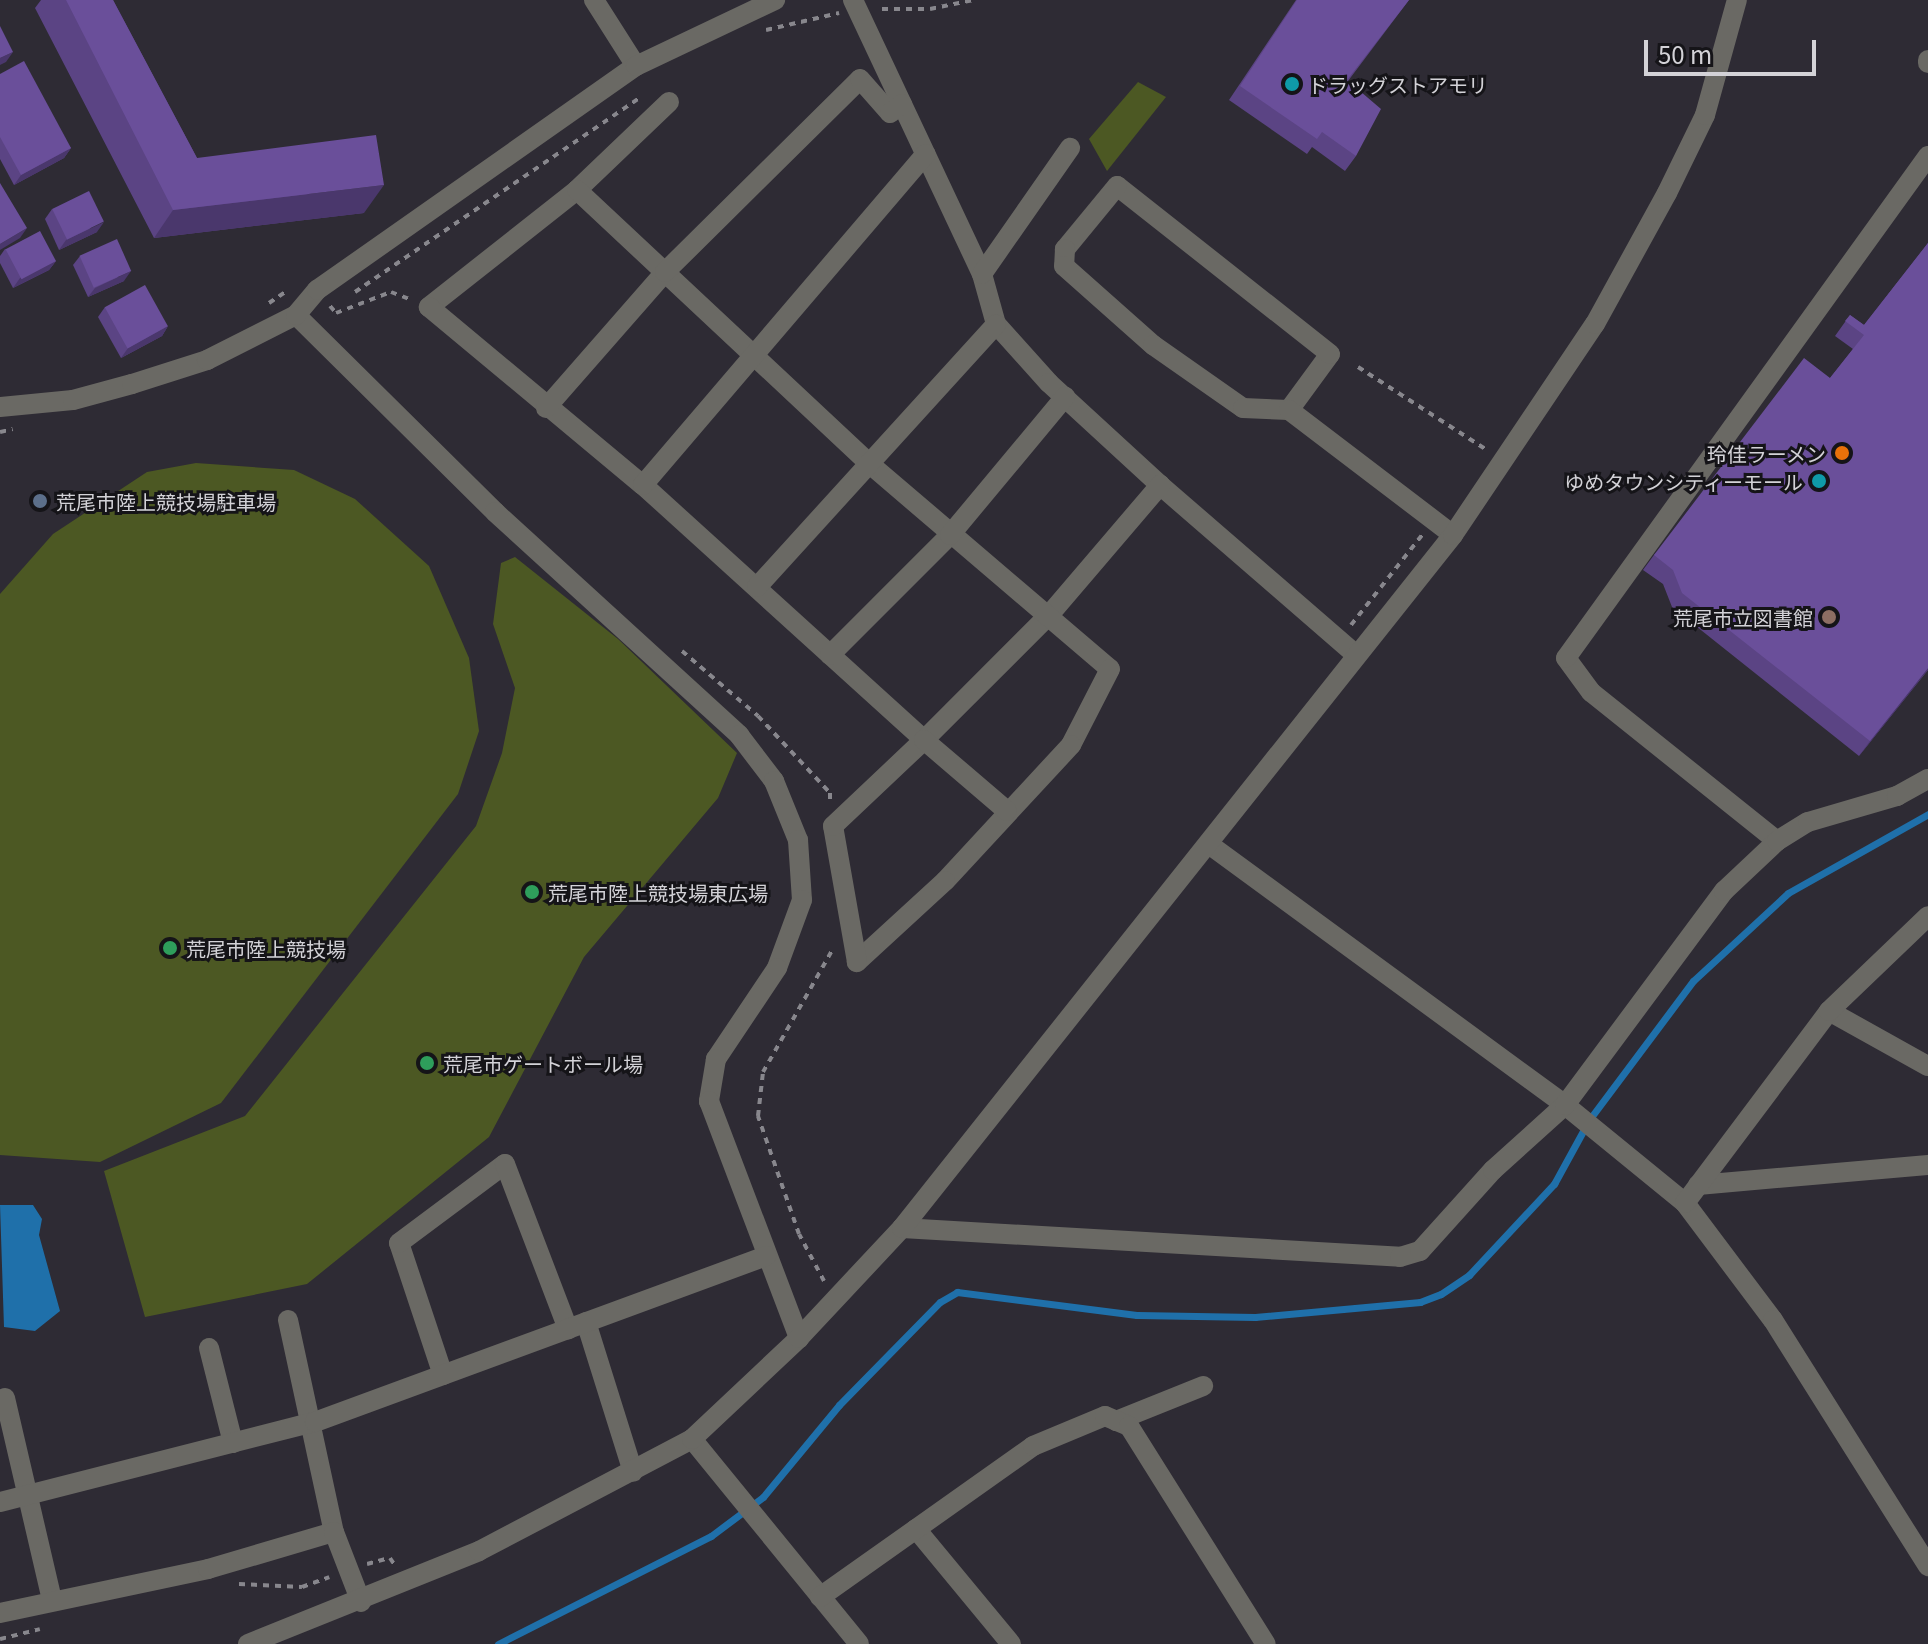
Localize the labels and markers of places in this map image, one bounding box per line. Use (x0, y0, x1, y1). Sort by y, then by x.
place label: ドラッグストアモリ (1308, 72, 1488, 96)
marker: ドラッグストアモリ (1283, 75, 1301, 93)
place label: 玲佳ラーメン (1706, 441, 1826, 465)
marker: 玲佳ラーメン (1833, 444, 1851, 462)
place label: ゆめタウンシティーモール (1563, 469, 1803, 493)
marker: ゆめタウンシティーモール (1810, 472, 1828, 490)
place label: 荒尾市陸上競技場駐車場 (56, 489, 276, 513)
marker: 荒尾市陸上競技場駐車場 (31, 492, 49, 510)
place label: 荒尾市立図書館 (1673, 605, 1813, 629)
marker: 荒尾市立図書館 (1820, 608, 1838, 626)
place label: 荒尾市陸上競技場東広場 (548, 880, 768, 904)
marker: 荒尾市陸上競技場東広場 (523, 883, 541, 901)
place label: 荒尾市陸上競技場 (186, 936, 346, 960)
marker: 荒尾市陸上競技場 (161, 939, 179, 957)
place label: 荒尾市ゲートボール場 (443, 1051, 643, 1075)
marker: 荒尾市ゲートボール場 (418, 1054, 436, 1072)

